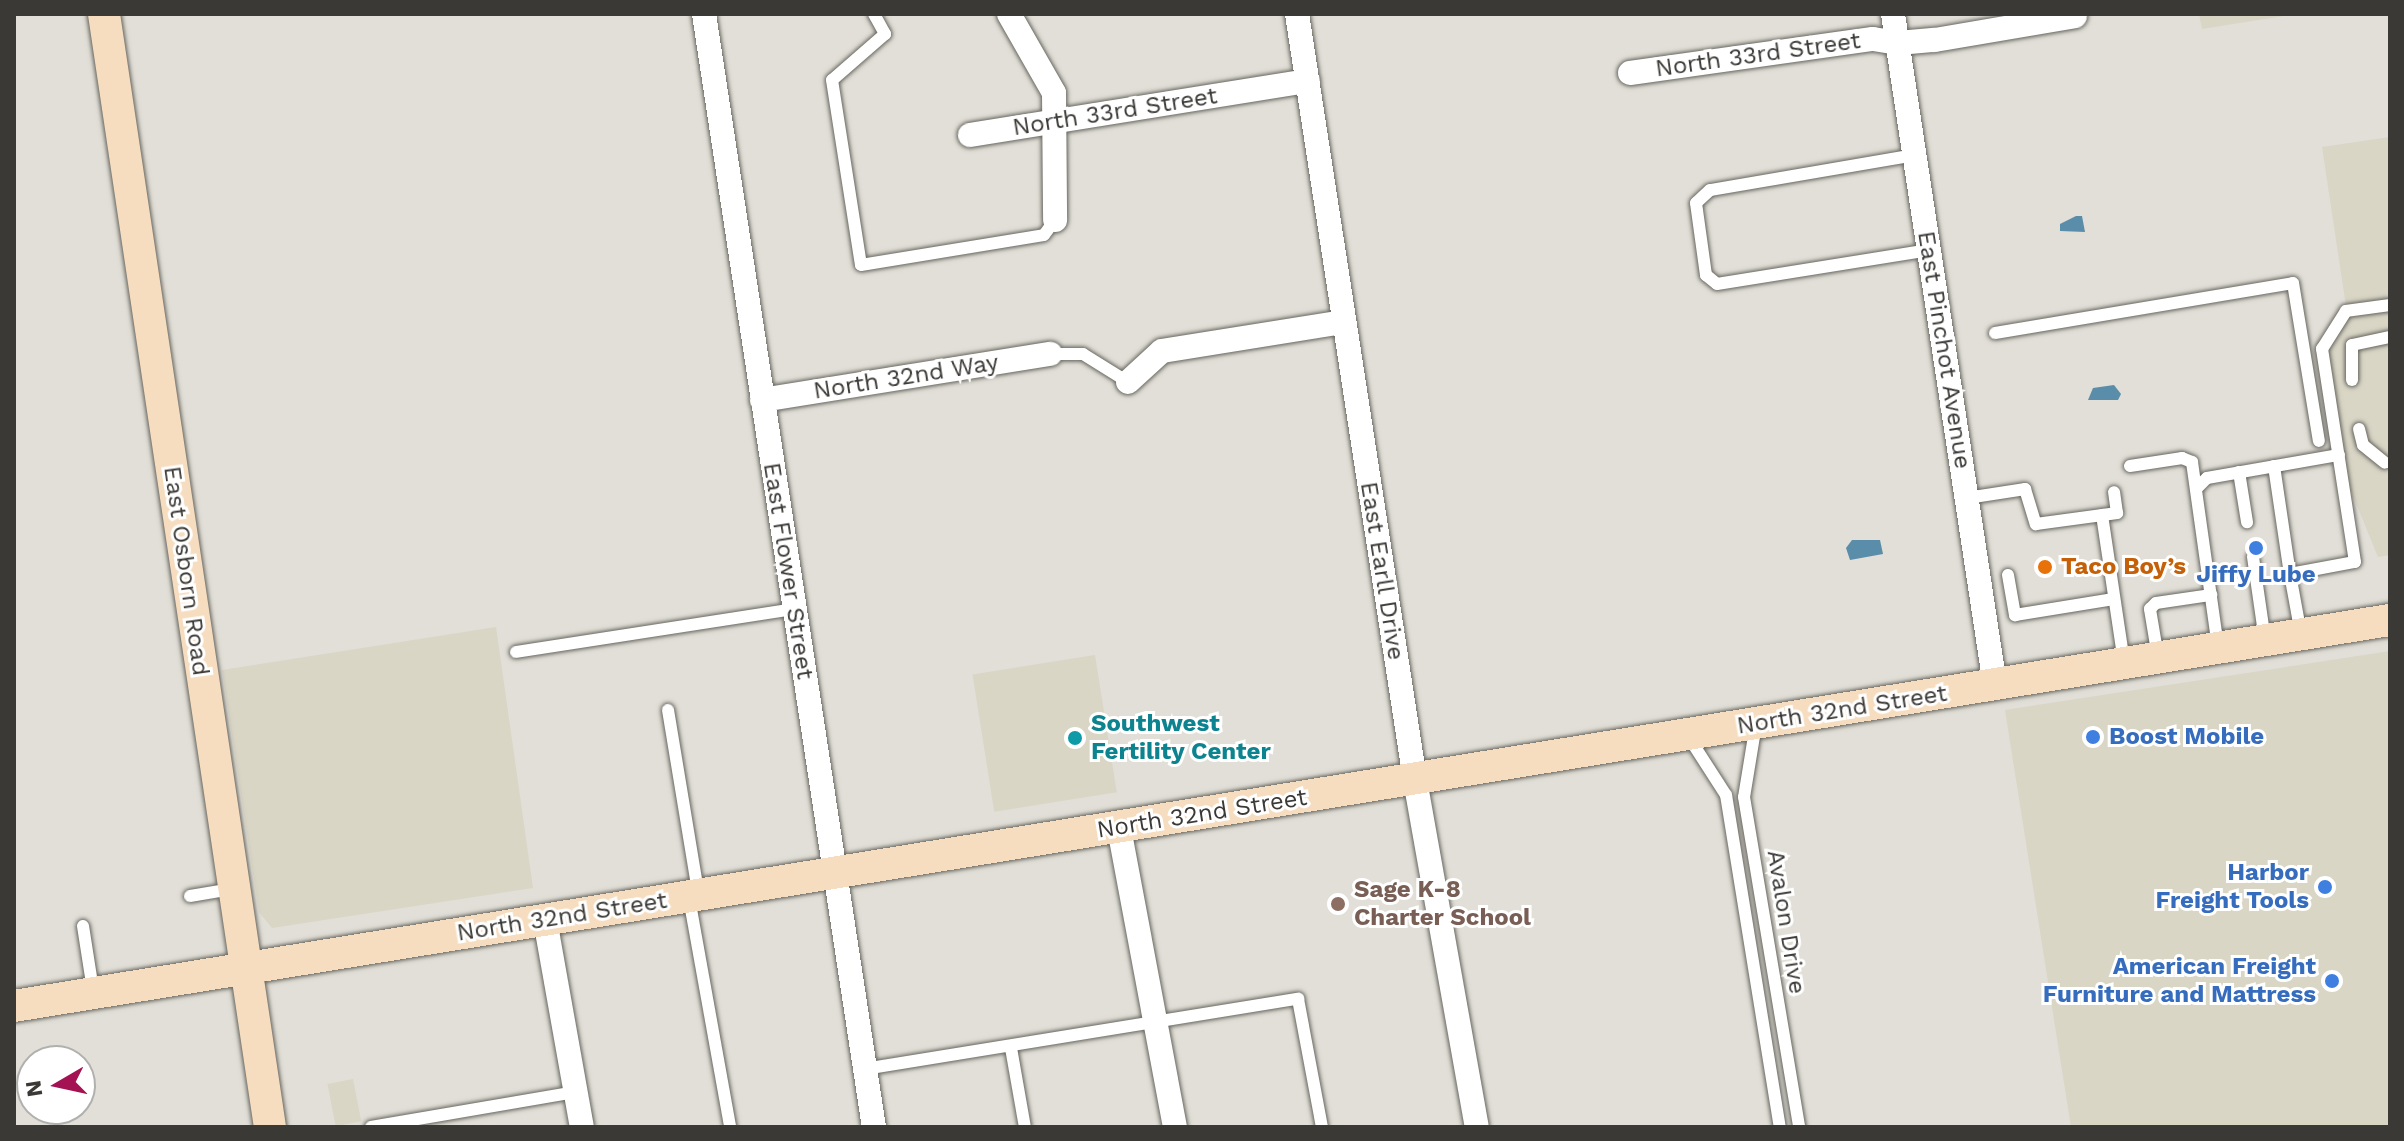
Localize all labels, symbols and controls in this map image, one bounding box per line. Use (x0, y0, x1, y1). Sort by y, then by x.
street label: North 33rd Street (1654, 26, 1862, 84)
street label: North 33rd Street (1011, 82, 1219, 142)
street label: East Pinchot Avenue (1911, 229, 1977, 471)
street label: North 32nd Way (811, 348, 1001, 406)
street label: East Flower Street (757, 460, 819, 682)
street label: East Osborn Road (157, 464, 215, 678)
street label: East Earll Drive (1354, 479, 1410, 663)
marker: Jiffy Lube (2247, 539, 2265, 557)
place label: Taco Boy’s (2061, 553, 2186, 581)
marker: Taco Boy’s (2036, 558, 2054, 576)
place label: Jiffy Lube (2196, 561, 2316, 589)
street label: North 32nd Street (1735, 679, 1949, 741)
place label: Southwest Fertility Center (1091, 710, 1271, 766)
place label: Boost Mobile (2109, 723, 2264, 751)
marker: Boost Mobile (2084, 728, 2102, 746)
marker: Southwest Fertility Center (1066, 729, 1084, 747)
street label: North 32nd Street (1095, 783, 1309, 845)
street label: Avalon Drive (1760, 848, 1812, 996)
place label: Harbor Freight Tools (2155, 859, 2309, 915)
place label: Sage K-8 Charter School (1354, 876, 1531, 932)
marker: Harbor Freight Tools (2316, 878, 2334, 896)
street label: North 32nd Street (455, 886, 669, 948)
marker: Sage K-8 Charter School (1329, 895, 1347, 913)
place label: American Freight Furniture and Mattress (2043, 953, 2316, 1009)
marker: American Freight Furniture and Mattress (2323, 972, 2341, 990)
north arrow (16, 1045, 96, 1125)
text: N (20, 1079, 47, 1099)

